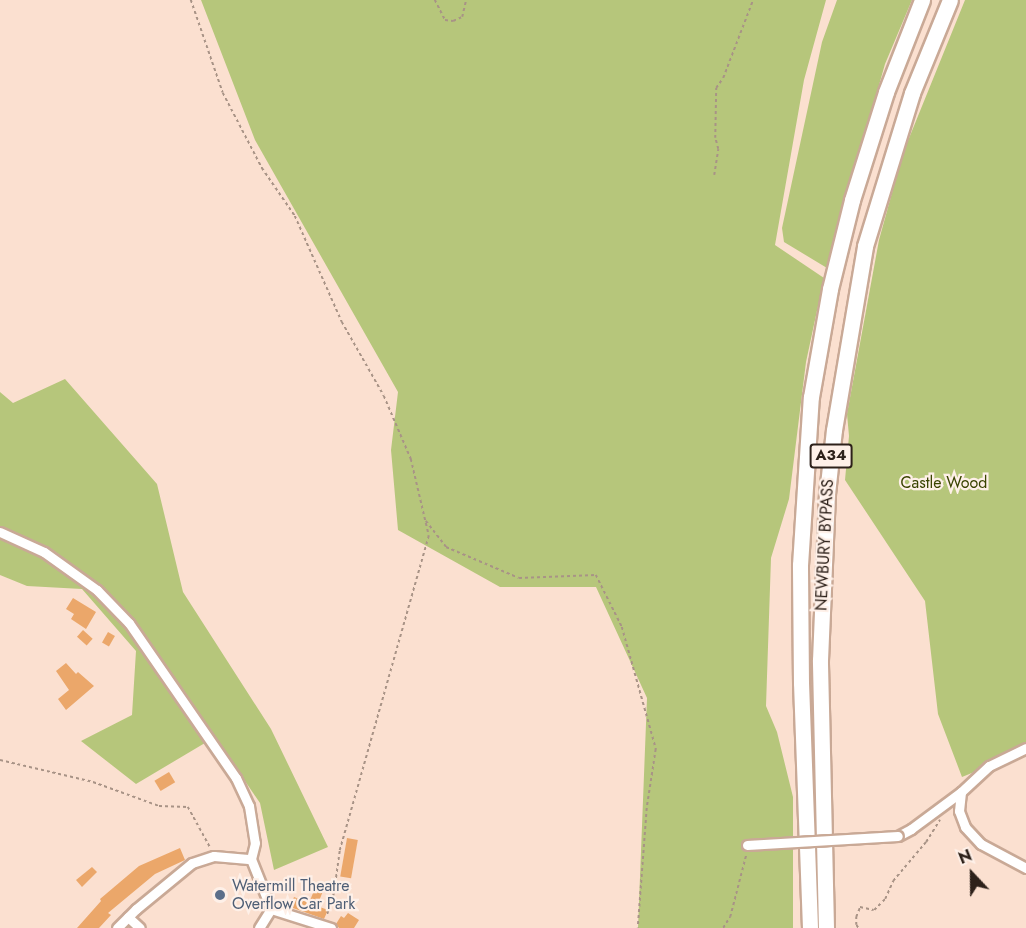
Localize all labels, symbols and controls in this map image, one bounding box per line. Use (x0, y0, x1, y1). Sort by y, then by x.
road number: A34 (808, 444, 854, 468)
park label: Castle Wood (901, 473, 987, 493)
street label: NEWBURY BYPASS (812, 479, 838, 611)
north arrow (942, 844, 1002, 904)
text: N (955, 844, 975, 870)
place label: Watermill Theatre Overflow Car Park (232, 876, 355, 914)
marker: Watermill Theatre Overflow Car Park (213, 888, 227, 902)

